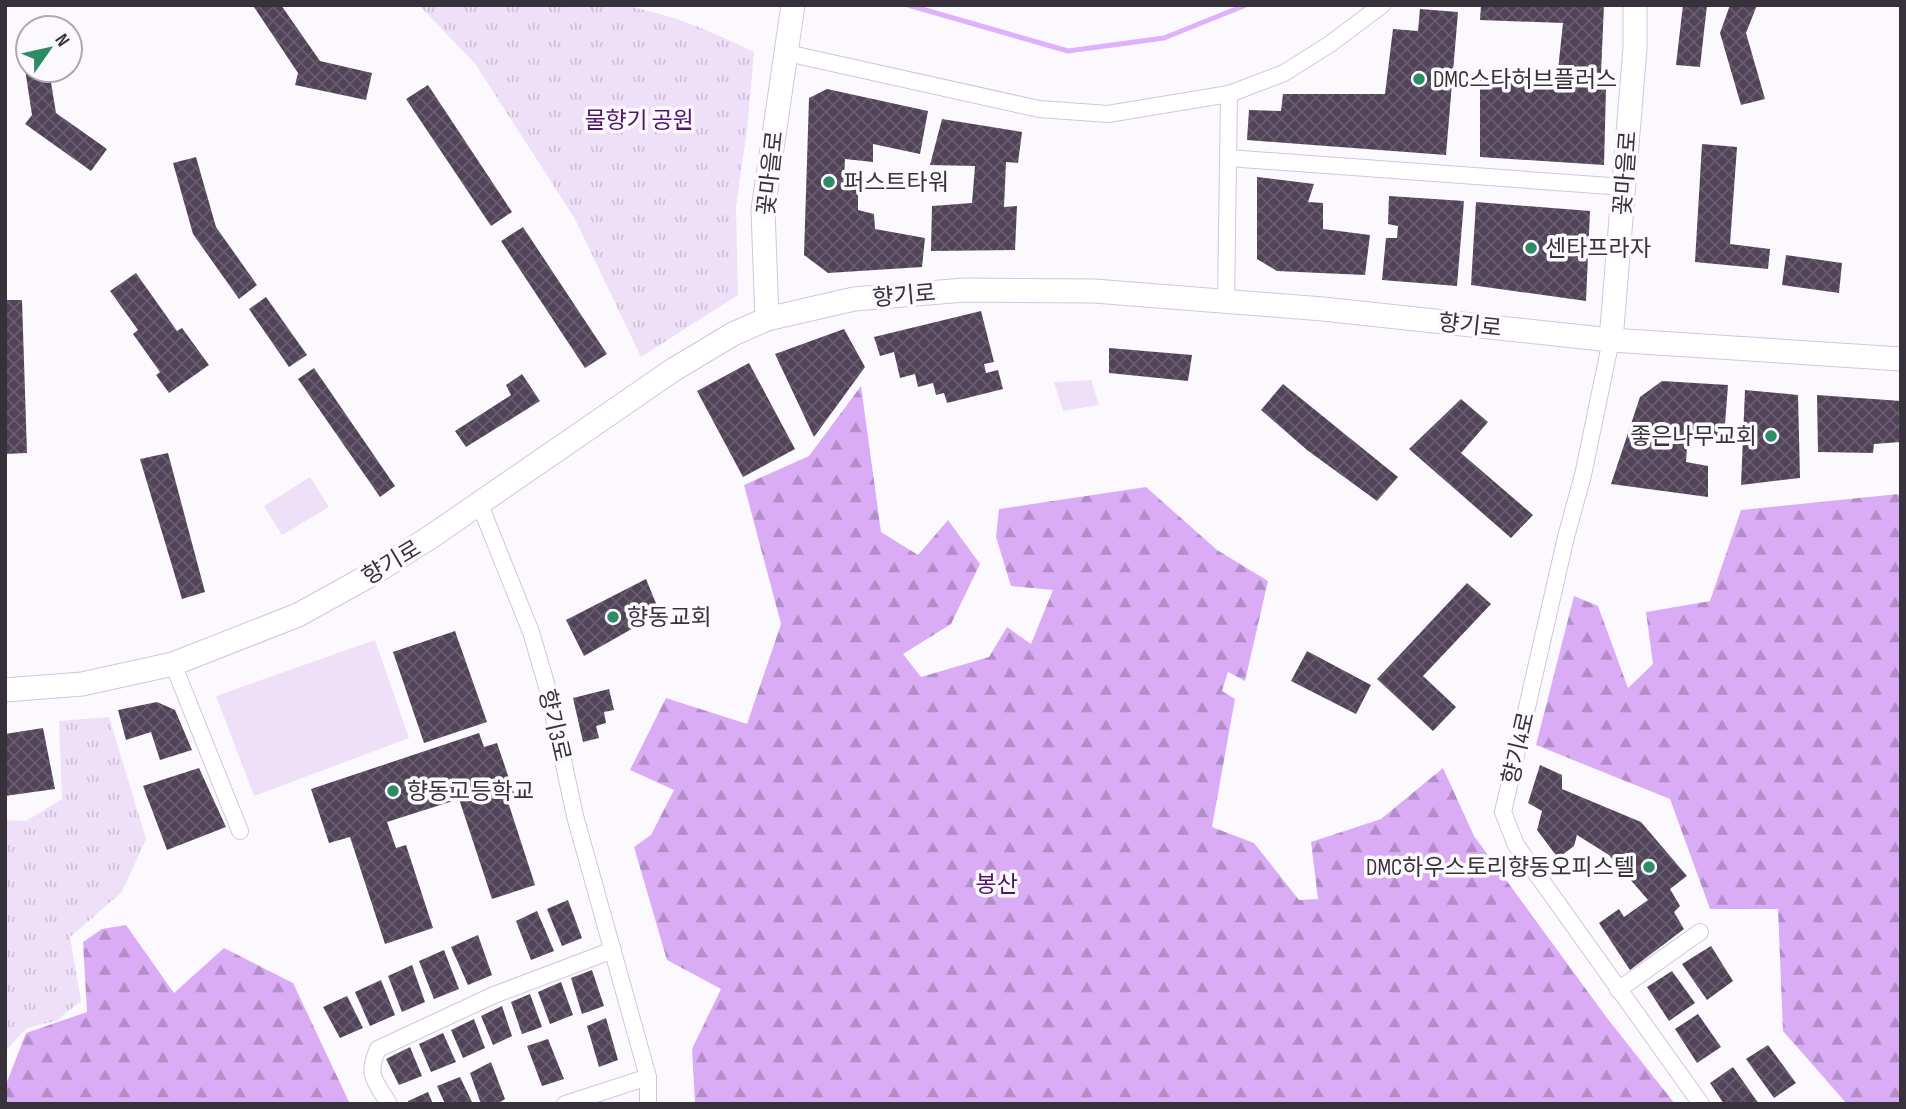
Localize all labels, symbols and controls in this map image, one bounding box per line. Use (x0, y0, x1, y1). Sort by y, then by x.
north arrow (14, 14, 84, 84)
text: N (49, 30, 74, 51)
place label: DMC스타허브플러스 (1433, 66, 1617, 94)
marker: DMC스타허브플러스 (1411, 71, 1427, 87)
park label: 물향기 공원 (584, 107, 694, 135)
street label: 꽃마을로 (753, 130, 789, 217)
street label: 꽃마을로 (1609, 130, 1643, 216)
place label: 퍼스트타워 (843, 169, 949, 197)
marker: 퍼스트타워 (821, 174, 837, 190)
place label: 센타프라자 (1545, 235, 1651, 263)
marker: 센타프라자 (1523, 240, 1539, 256)
street label: 향기로 (871, 279, 937, 313)
street label: 향기로 (1437, 309, 1503, 343)
place label: 좋은나무교회 (1630, 423, 1757, 451)
marker: 좋은나무교회 (1763, 428, 1779, 444)
street label: 향기로 (357, 535, 426, 591)
place label: 향동교회 (627, 604, 712, 632)
marker: 향동교회 (605, 609, 621, 625)
street label: 향기3로 (532, 686, 576, 764)
street label: 향기4로 (1497, 709, 1541, 787)
place label: 향동고등학교 (407, 778, 534, 806)
marker: 향동고등학교 (385, 783, 401, 799)
place label: DMC하우스토리향동오피스텔 (1366, 854, 1635, 882)
marker: DMC하우스토리향동오피스텔 (1641, 859, 1657, 875)
park label: 봉산 (976, 871, 1018, 899)

